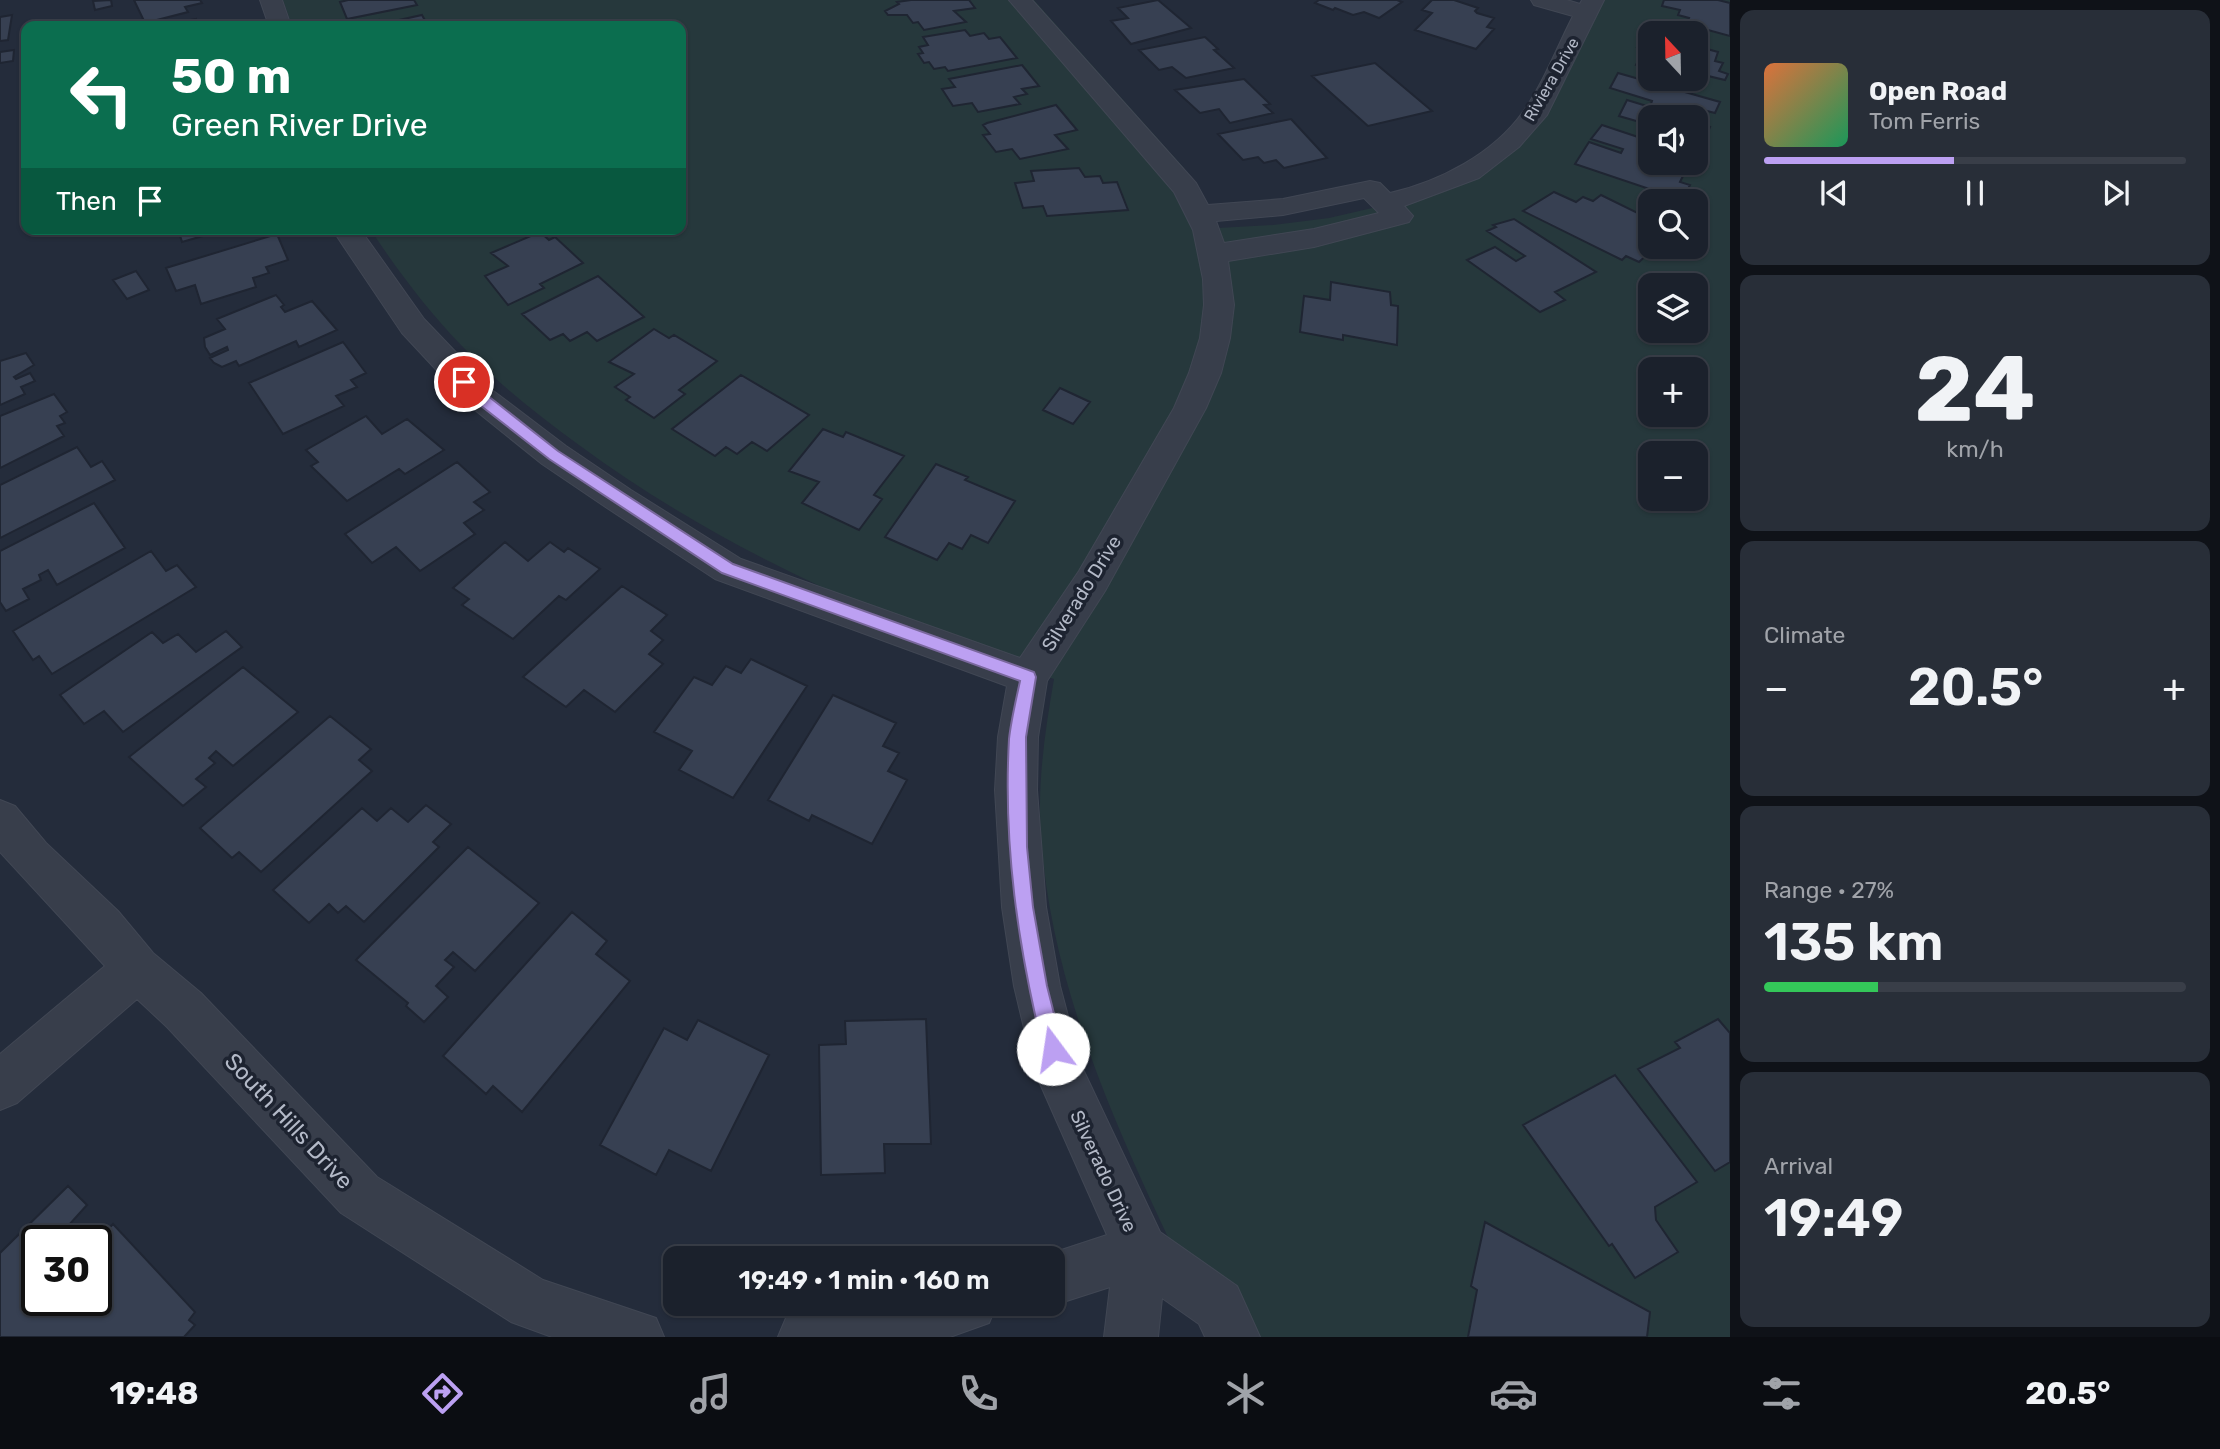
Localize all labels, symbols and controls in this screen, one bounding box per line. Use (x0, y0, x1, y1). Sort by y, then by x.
north arrow (1638, 21, 1708, 91)
map controls (1638, 21, 1708, 511)
street label: Riviera Drive (1520, 34, 1583, 124)
text: 50 m (171, 47, 291, 105)
icon: left (56, 49, 147, 140)
text: Open Road (1869, 76, 2007, 107)
button: sound (1638, 105, 1708, 175)
text: Green River Drive (171, 106, 428, 144)
text: Tom Ferris (1869, 107, 1980, 135)
icon: previous (1815, 174, 1853, 212)
icon: pause (1956, 174, 1994, 212)
icon: next (2097, 174, 2135, 212)
icon: arrive (131, 182, 169, 220)
text: Then (56, 186, 117, 217)
button: search (1638, 189, 1708, 259)
button: layers (1638, 273, 1708, 343)
text: 24 (1915, 335, 2035, 443)
pin (434, 352, 494, 412)
button: + (1638, 357, 1708, 427)
icon: arrive (445, 363, 483, 401)
text: km/h (1946, 435, 2004, 463)
button: − (1638, 441, 1708, 511)
street label: Silverado Drive (1037, 531, 1126, 655)
text: Climate (1764, 621, 1845, 649)
text: 20.5° (1908, 656, 2043, 718)
text: − (1764, 665, 1789, 711)
text: + (2162, 665, 2186, 711)
text: Range · 27% (1764, 876, 1894, 904)
text: 135 km (1764, 911, 1944, 973)
position arrow (1016, 1012, 1090, 1086)
street label: South Hills Drive (219, 1047, 359, 1195)
street label: Silverado Drive (1065, 1107, 1142, 1236)
text: Arrival (1764, 1152, 1833, 1180)
text: 19:49 (1764, 1187, 1903, 1249)
speed limit sign: 30 (21, 1225, 112, 1316)
text: 19:49 · 1 min · 160 m (738, 1265, 990, 1296)
icon: directions (418, 1369, 467, 1418)
icon: music (686, 1369, 735, 1418)
icon: phone (954, 1369, 1003, 1418)
icon: climate (1221, 1369, 1270, 1418)
icon: car (1489, 1369, 1538, 1418)
icon: filters (1757, 1369, 1806, 1418)
text: 19:48 (109, 1374, 199, 1412)
text: 20.5° (2025, 1374, 2110, 1412)

